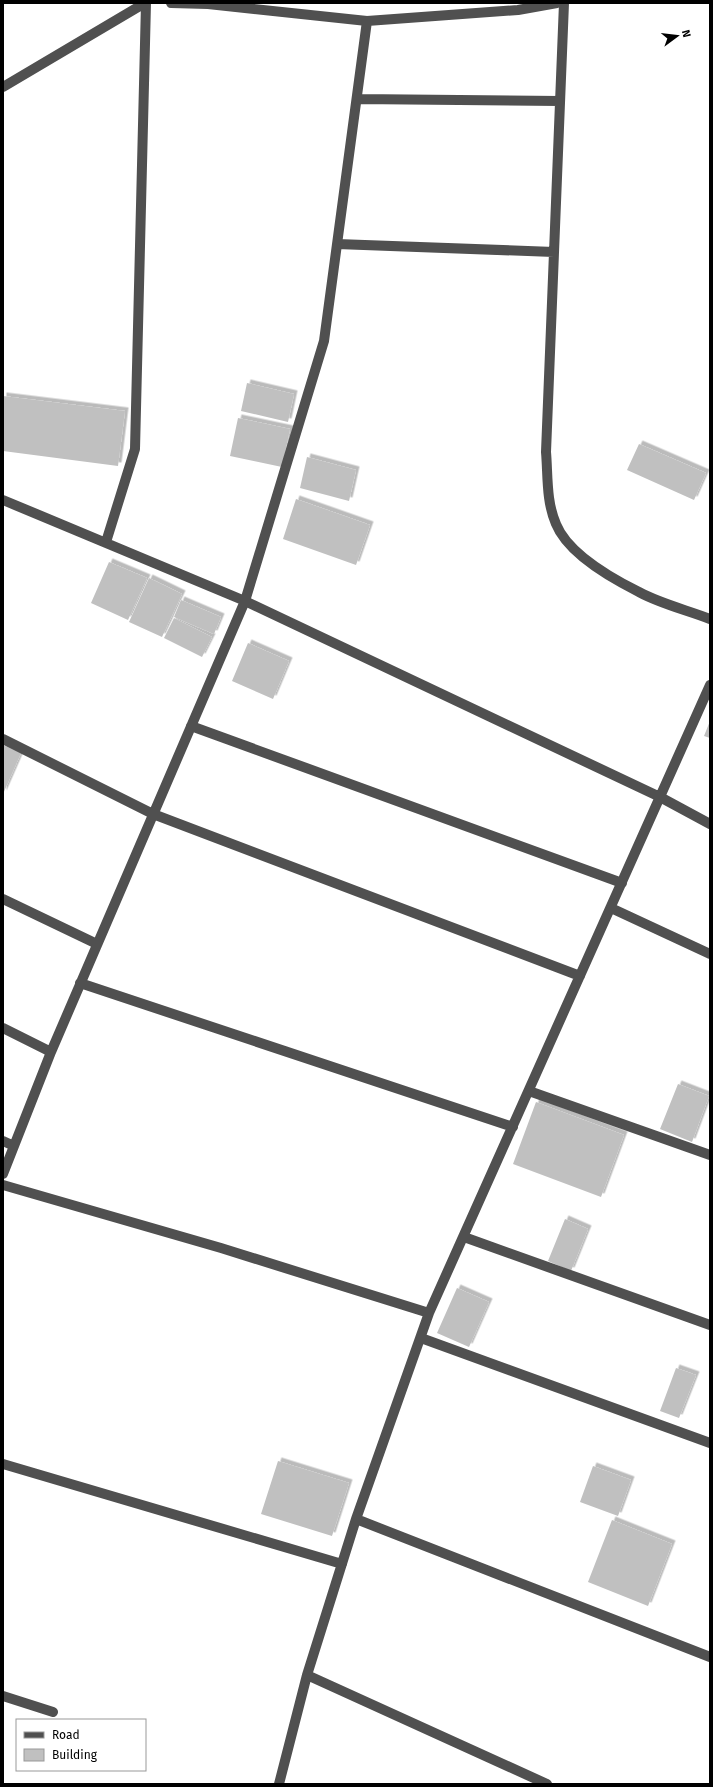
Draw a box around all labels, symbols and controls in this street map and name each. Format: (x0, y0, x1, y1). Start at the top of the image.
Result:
north arrow (657, 16, 697, 56)
text: N (679, 28, 693, 39)
legend (16, 1719, 146, 1771)
text: Road (52, 1728, 80, 1742)
text: Building (52, 1748, 98, 1762)

